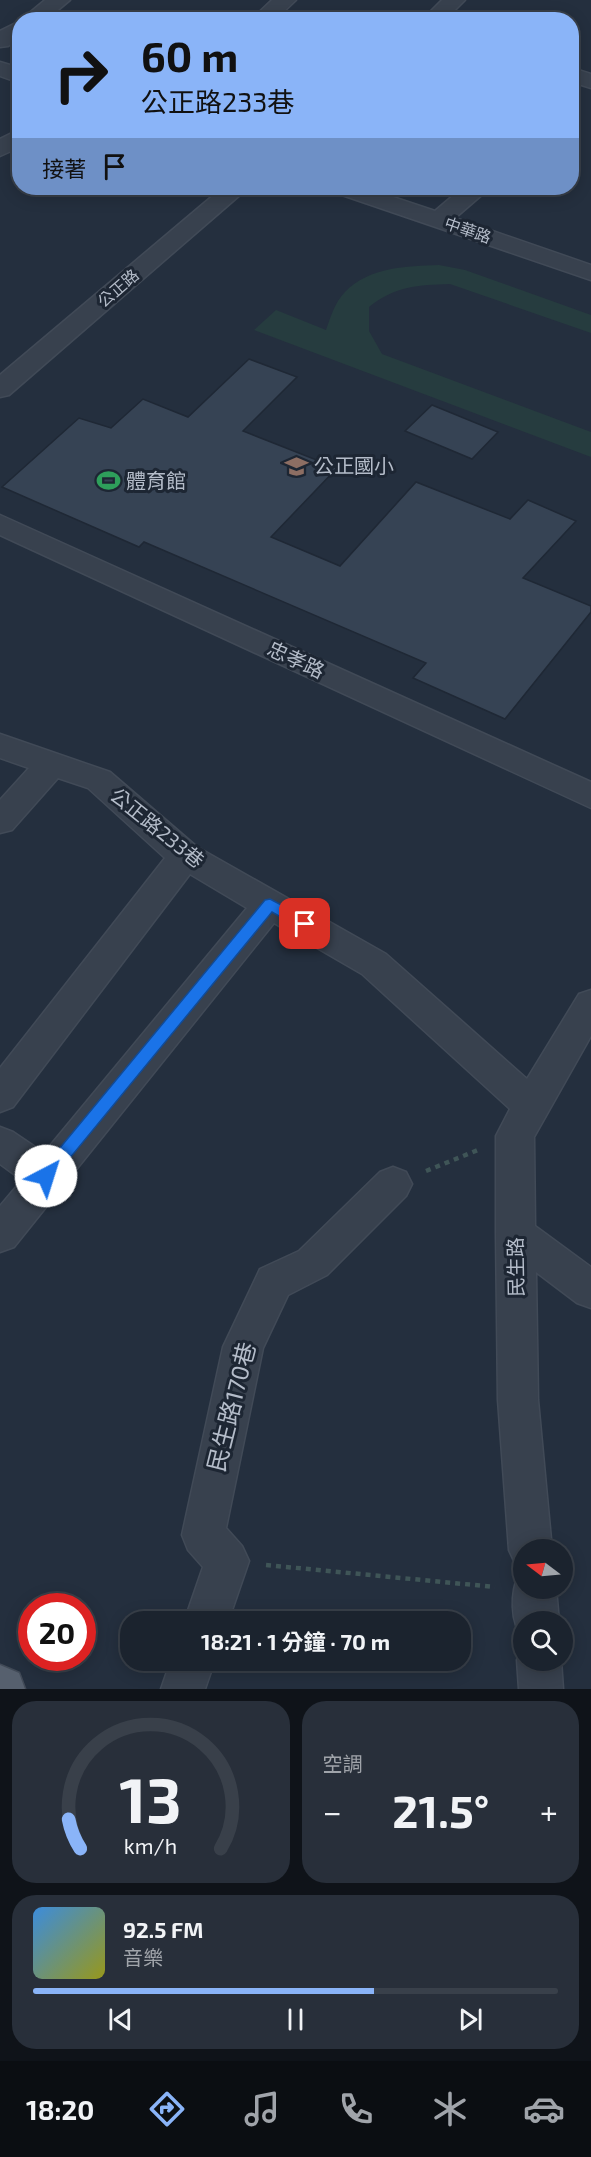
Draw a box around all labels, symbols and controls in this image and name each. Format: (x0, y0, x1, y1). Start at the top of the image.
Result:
text: 60 m (141, 30, 238, 80)
icon: right (42, 36, 120, 114)
text: 公正路233巷 (141, 85, 294, 117)
icon: arrive (98, 150, 131, 183)
text: 接著 (42, 155, 86, 181)
street label: 中華路 (442, 213, 494, 246)
street label: 公正路 (93, 265, 142, 311)
school or university icon: 公正國小 (283, 453, 309, 479)
place label: 公正國小 (314, 453, 394, 477)
sports icon: 體育館 (95, 468, 121, 494)
place label: 體育館 (126, 468, 186, 492)
street label: 忠孝路 (264, 636, 329, 683)
street label: 公正路233巷 (106, 782, 209, 872)
pin (279, 898, 330, 949)
icon: arrive (288, 907, 321, 940)
position arrow (14.0, 1144, 78.0, 1208)
street label: 民生路 (502, 1237, 528, 1297)
street label: 民生路170巷 (200, 1339, 261, 1474)
north arrow (513, 1539, 573, 1599)
map controls (513, 1539, 573, 1671)
speed limit sign: 20 (18, 1593, 96, 1671)
button: search (513, 1611, 573, 1671)
text: 18:21 · 1 分鐘 · 70 m (201, 1628, 390, 1654)
text: 空調 (323, 1751, 363, 1775)
text: 13 (120, 1761, 182, 1836)
text: 21.5° (392, 1783, 489, 1837)
text: − (323, 1791, 342, 1831)
text: + (540, 1791, 558, 1831)
text: km/h (124, 1833, 177, 1858)
text: 92.5 FM (123, 1916, 203, 1942)
text: 音樂 (123, 1945, 163, 1969)
icon: previous (104, 2003, 137, 2036)
icon: pause (279, 2003, 312, 2036)
icon: next (454, 2003, 487, 2036)
icon: directions (146, 2088, 188, 2130)
icon: music (241, 2088, 283, 2130)
icon: phone (335, 2088, 377, 2130)
icon: climate (429, 2088, 471, 2130)
icon: car (523, 2088, 565, 2130)
text: 18:20 (26, 2093, 94, 2125)

